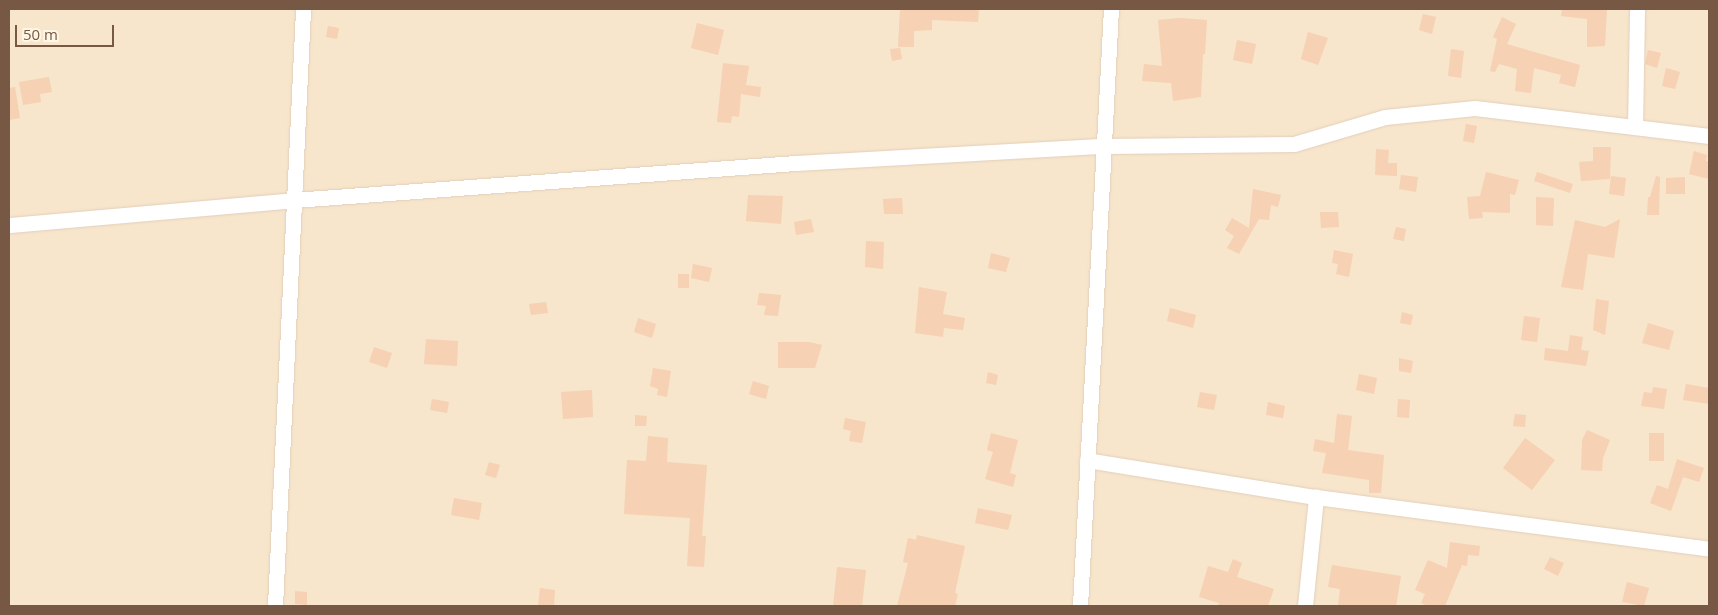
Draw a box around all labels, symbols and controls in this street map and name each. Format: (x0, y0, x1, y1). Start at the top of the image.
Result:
scale bar (18, 15, 116, 47)
text: 50 m (23, 24, 58, 44)

